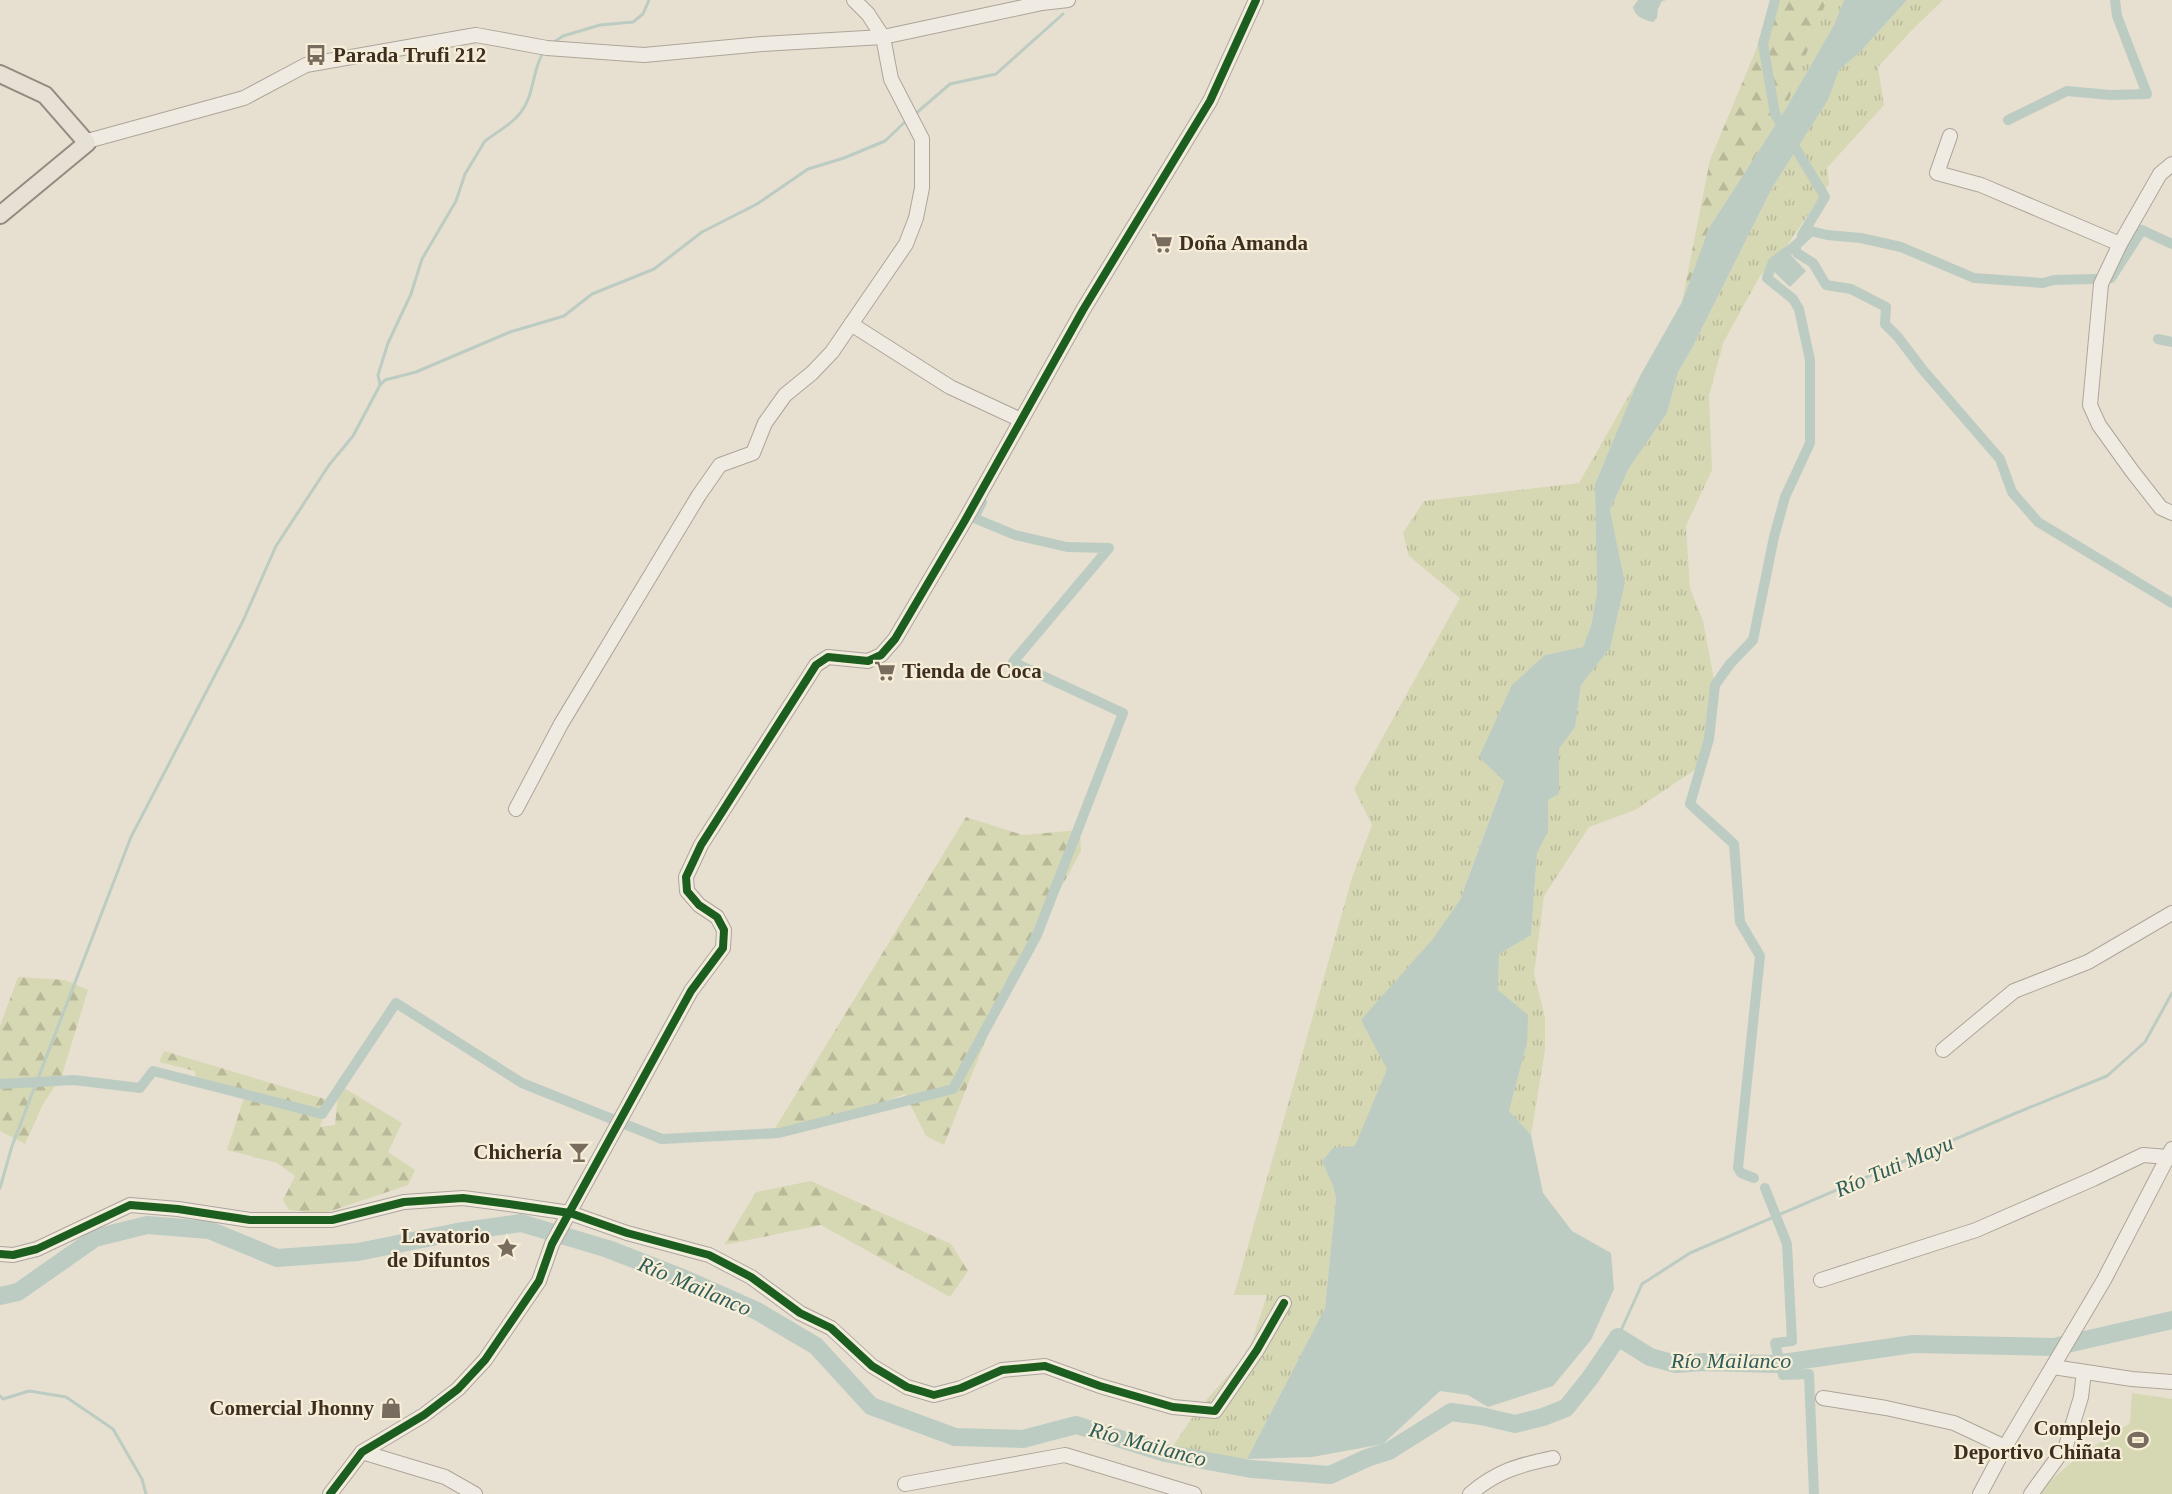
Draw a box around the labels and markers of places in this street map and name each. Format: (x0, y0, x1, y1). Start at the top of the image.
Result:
bus stop icon: Parada Trufi 212 (304, 43, 328, 67)
place label: Parada Trufi 212 (333, 43, 486, 67)
supermarket icon: Doña Amanda (1150, 231, 1174, 255)
place label: Doña Amanda (1179, 231, 1308, 255)
supermarket icon: Tienda de Coca (873, 659, 897, 683)
place label: Tienda de Coca (902, 659, 1042, 683)
place label: Chichería (473, 1140, 562, 1164)
bar icon: Chichería (567, 1140, 591, 1164)
place label: Lavatorio de Difuntos (387, 1224, 490, 1272)
place icon: Lavatorio de Difuntos (495, 1236, 519, 1260)
place label: Comercial Jhonny (209, 1396, 374, 1420)
shop icon: Comercial Jhonny (379, 1396, 403, 1420)
place label: Complejo Deportivo Chiñata (1954, 1416, 2121, 1464)
sports icon: Complejo Deportivo Chiñata (2126, 1428, 2150, 1452)

